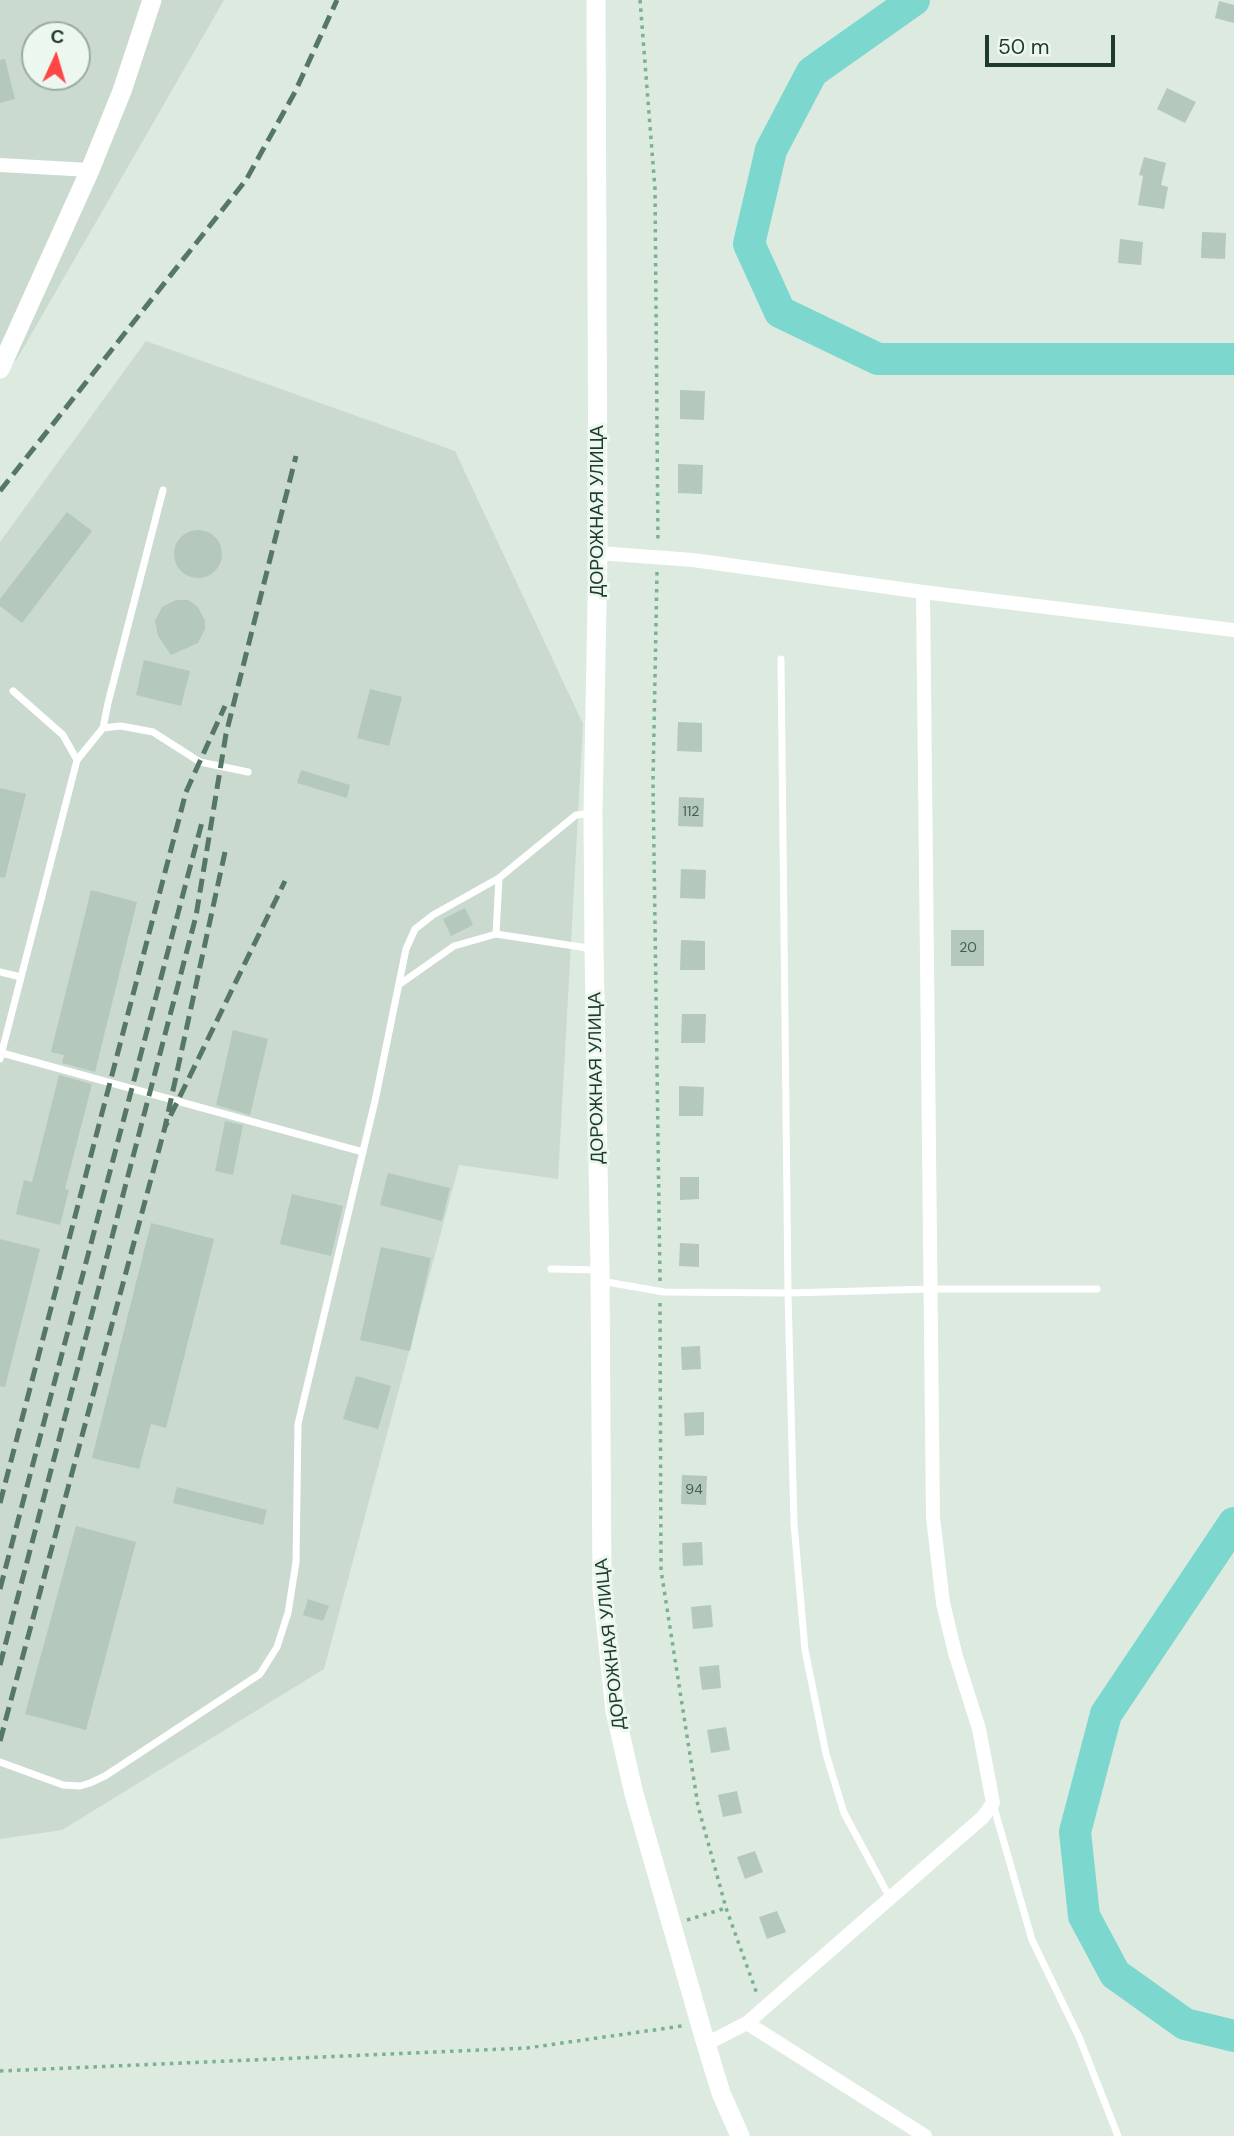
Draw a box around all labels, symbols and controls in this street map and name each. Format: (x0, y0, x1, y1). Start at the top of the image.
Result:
north arrow (21, 21, 91, 91)
scale bar (989, 21, 1118, 65)
text: С (50, 24, 65, 49)
text: 50 m (998, 33, 1049, 61)
street label: ДОРОЖНАЯ УЛИЦА (587, 425, 609, 597)
house number: 112 (683, 804, 699, 820)
house number: 20 (959, 940, 977, 956)
street label: ДОРОЖНАЯ УЛИЦА (585, 992, 609, 1164)
house number: 94 (685, 1482, 703, 1498)
street label: ДОРОЖНАЯ УЛИЦА (591, 1557, 631, 1731)

